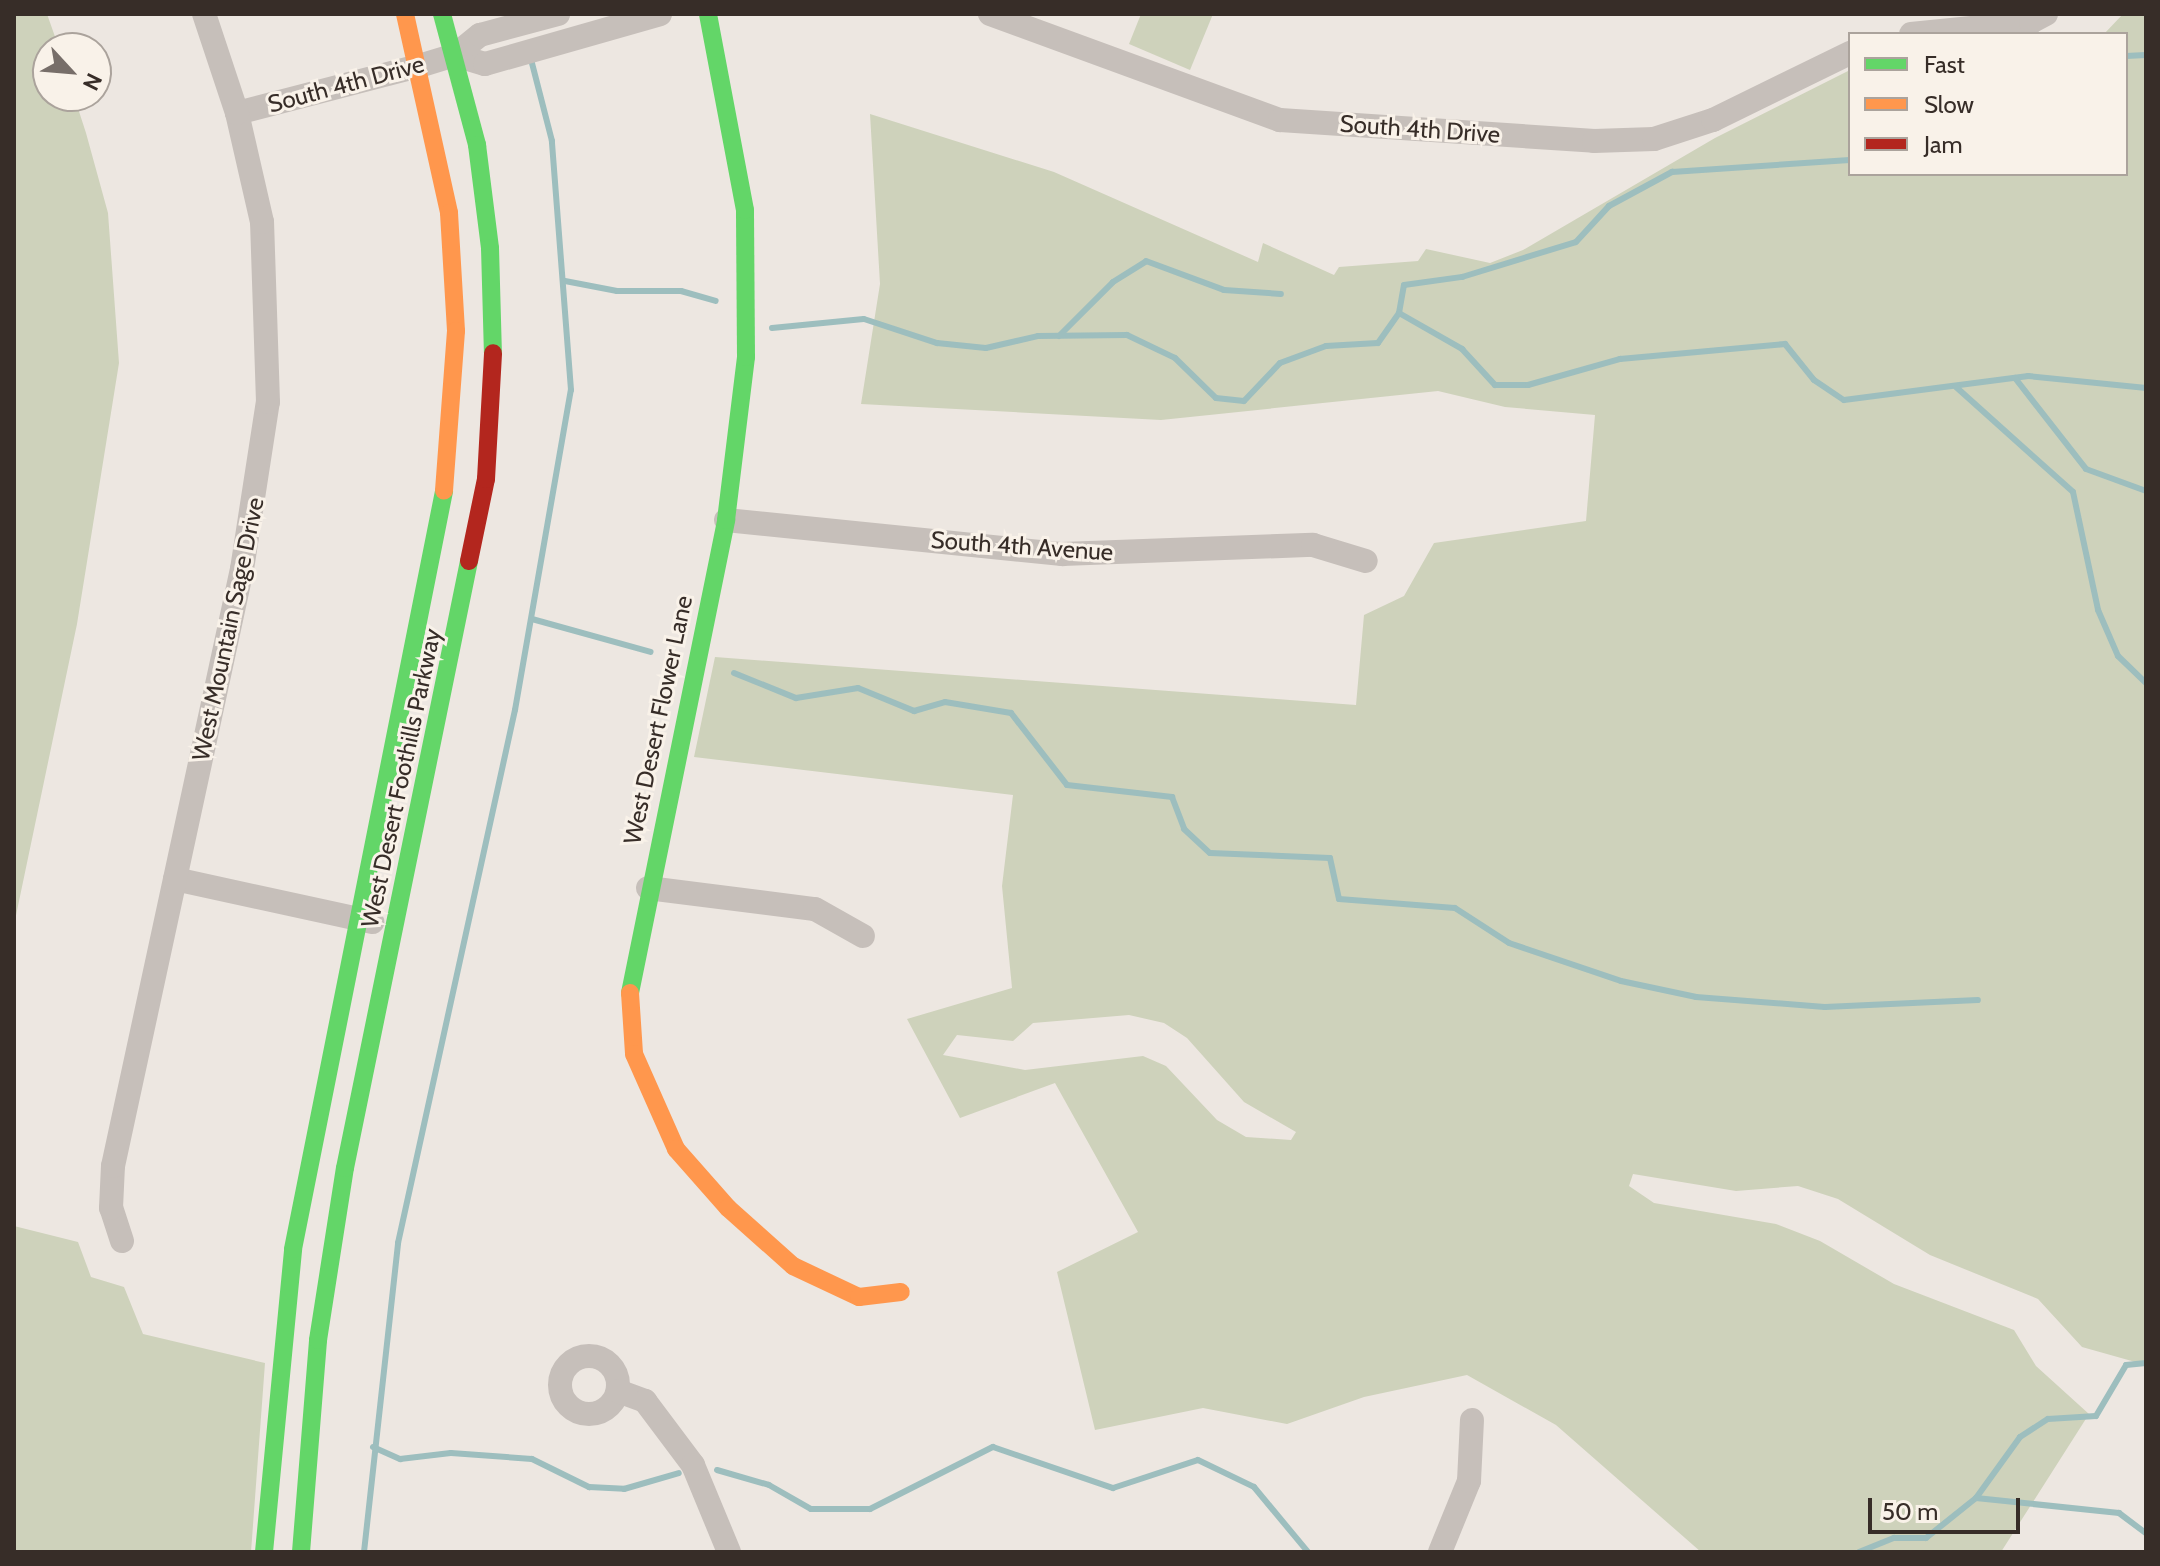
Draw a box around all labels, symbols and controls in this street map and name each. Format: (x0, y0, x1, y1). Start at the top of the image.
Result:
north arrow (32, 32, 112, 112)
legend (1848, 32, 2128, 176)
street label: South 4th Drive (265, 49, 427, 119)
text: Fast (1924, 50, 1965, 79)
text: N (77, 69, 108, 95)
text: Slow (1924, 90, 1974, 119)
street label: South 4th Drive (1339, 109, 1501, 149)
text: Jam (1924, 130, 1962, 159)
street label: West Mountain Sage Drive (186, 495, 270, 763)
street label: South 4th Avenue (930, 525, 1114, 567)
street label: West Desert Flower Lane (618, 593, 698, 847)
street label: West Desert Foothills Parkway (355, 626, 447, 930)
scale bar (1872, 1482, 2024, 1532)
text: 50 m (1882, 1497, 1938, 1526)

